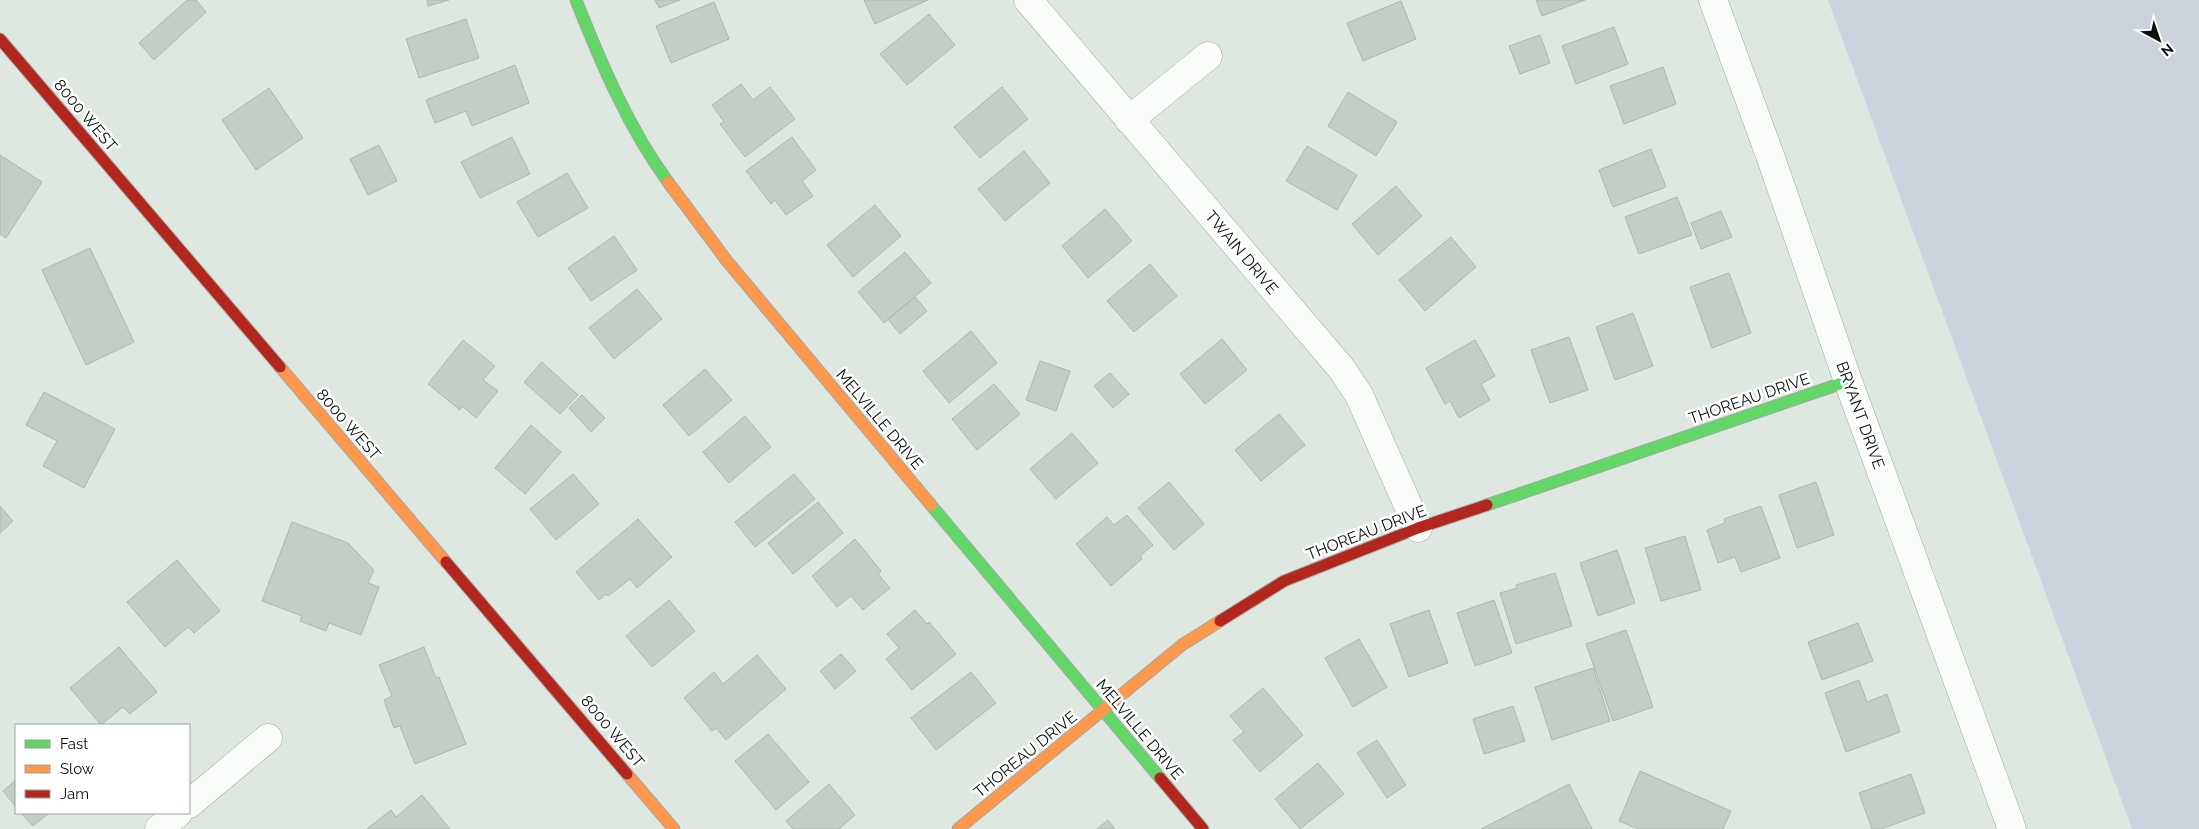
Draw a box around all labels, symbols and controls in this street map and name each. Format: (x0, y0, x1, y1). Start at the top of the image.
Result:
north arrow (2134, 15, 2184, 65)
text: N (2158, 40, 2177, 60)
street label: 8000 WEST (50, 75, 121, 155)
street label: TWAIN DRIVE (1201, 207, 1282, 298)
street label: BRYANT DRIVE (1832, 359, 1889, 472)
street label: MELVILLE DRIVE (832, 365, 927, 474)
street label: THOREAU DRIVE (1686, 369, 1812, 428)
street label: 8000 WEST (313, 385, 385, 464)
street label: THOREAU DRIVE (1304, 501, 1429, 564)
street label: MELVILLE DRIVE (1092, 675, 1187, 784)
street label: 8000 WEST (577, 691, 648, 771)
street label: THOREAU DRIVE (970, 707, 1081, 802)
legend (15, 724, 190, 814)
text: Fast (60, 735, 88, 753)
text: Slow (60, 760, 94, 778)
text: Jam (60, 785, 89, 803)

